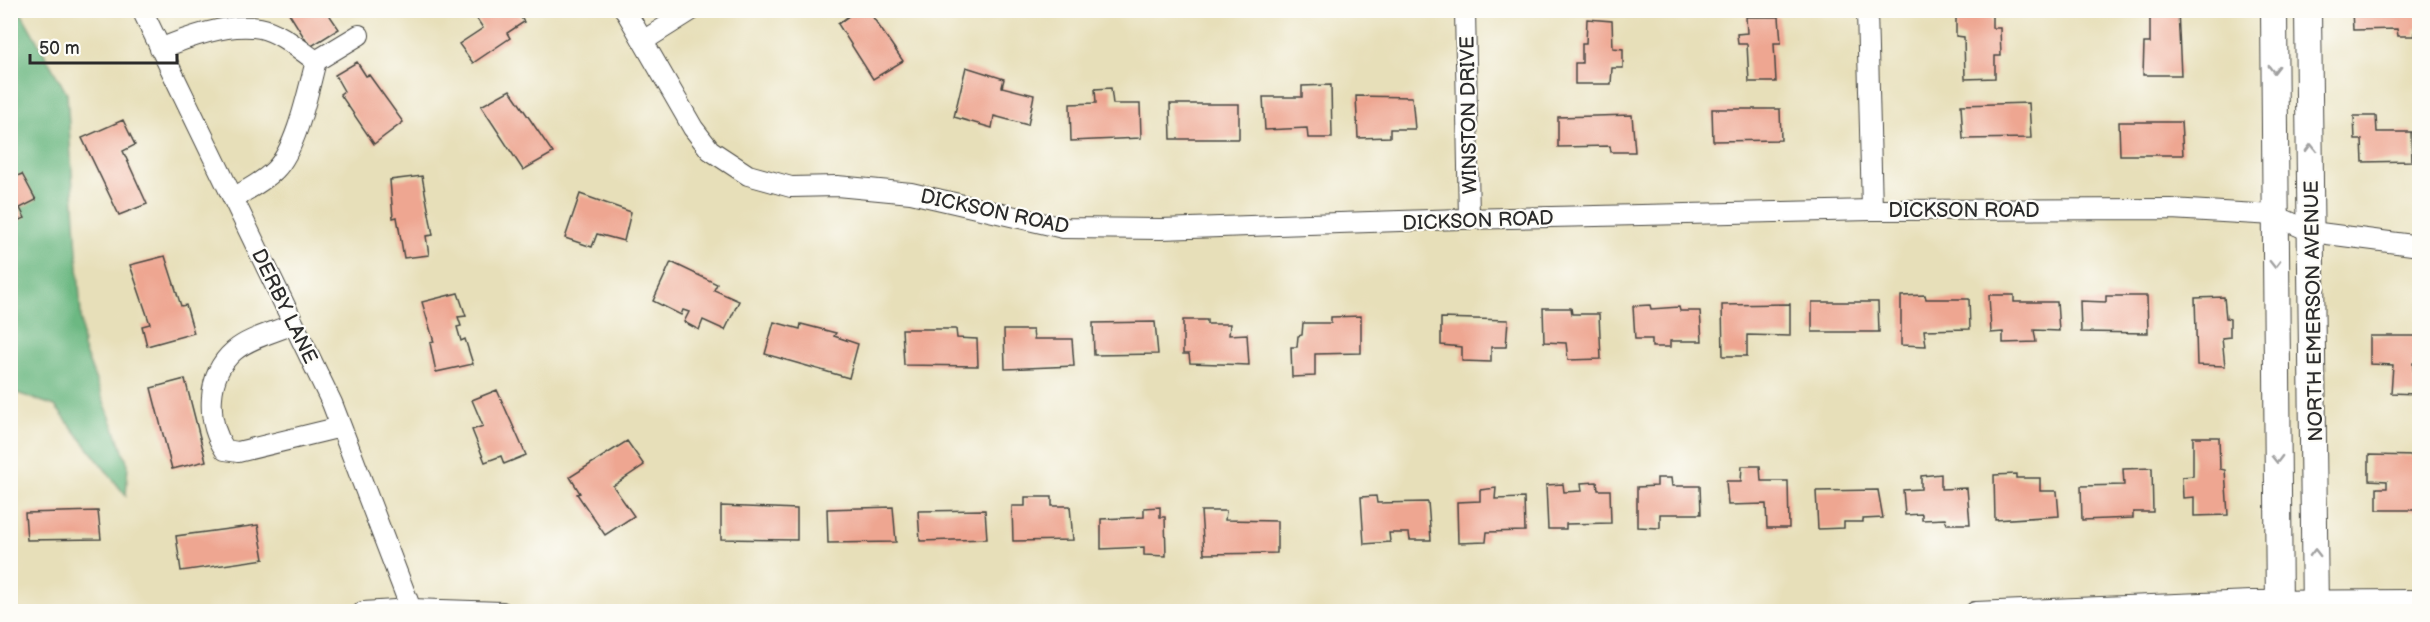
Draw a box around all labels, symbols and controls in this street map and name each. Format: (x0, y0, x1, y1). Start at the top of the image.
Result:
scale bar (30, 27, 177, 65)
street label: WINSTON DRIVE (1456, 36, 1482, 194)
text: 50 m (39, 38, 80, 59)
one-way arrow (2268, 64, 2280, 73)
one-way arrow (2305, 144, 2317, 153)
street label: NORTH EMERSON AVENUE (2300, 180, 2328, 442)
street label: DICKSON ROAD (918, 185, 1071, 239)
street label: DICKSON ROAD (1888, 199, 2040, 223)
street label: DICKSON ROAD (1402, 206, 1554, 236)
street label: DERBY LANE (246, 245, 322, 368)
one-way arrow (2269, 259, 2281, 268)
one-way arrow (2271, 454, 2284, 463)
one-way arrow (2309, 549, 2321, 558)

